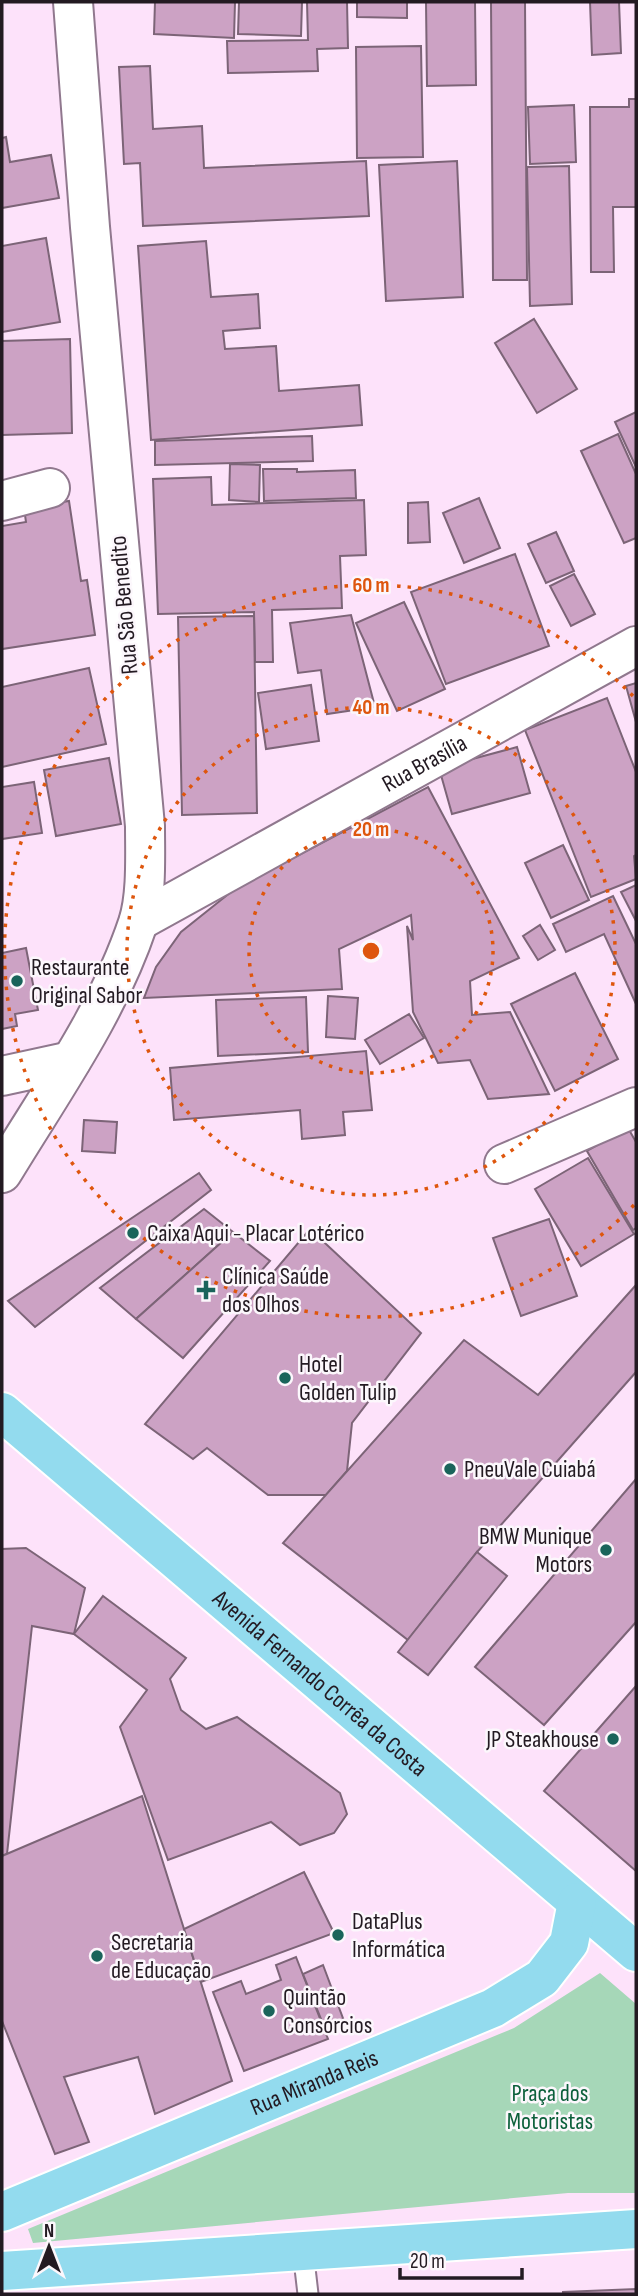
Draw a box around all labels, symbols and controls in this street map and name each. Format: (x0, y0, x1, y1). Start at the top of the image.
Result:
street label: Rua São Benedito (103, 534, 145, 676)
text: 60 m (352, 573, 390, 598)
text: 40 m (353, 695, 389, 720)
street label: Rua Brasília (377, 728, 472, 798)
text: 20 m (353, 817, 389, 842)
centre of rings (359, 939, 383, 963)
place label: Restaurante Original Sabor (31, 953, 142, 1010)
marker: Restaurante Original Sabor (9, 973, 25, 989)
place label: Caixa Aqui - Placar Lotérico (147, 1219, 365, 1248)
marker: Caixa Aqui - Placar Lotérico (125, 1225, 141, 1241)
place label: Clínica Saúde dos Olhos (222, 1262, 329, 1319)
marker: Clínica Saúde dos Olhos (196, 1280, 216, 1300)
place label: Hotel Golden Tulip (299, 1350, 397, 1407)
marker: Hotel Golden Tulip (277, 1370, 293, 1386)
place label: PneuVale Cuiabá (464, 1455, 596, 1484)
marker: PneuVale Cuiabá (442, 1461, 458, 1477)
place label: BMW Munique Motors (479, 1522, 592, 1579)
marker: BMW Munique Motors (598, 1542, 614, 1558)
street label: Avenida Fernando Corrêa da Costa (206, 1583, 433, 1782)
place label: JP Steakhouse (485, 1725, 599, 1754)
marker: JP Steakhouse (605, 1731, 621, 1747)
place label: DataPlus Informática (352, 1907, 445, 1964)
marker: DataPlus Informática (330, 1927, 346, 1943)
place label: Secretaria de Educação (111, 1928, 211, 1985)
marker: Secretaria de Educação (89, 1948, 105, 1964)
place label: Quintão Consórcios (283, 1983, 372, 2040)
marker: Quintão Consórcios (261, 2003, 277, 2019)
street label: Rua Miranda Reis (246, 2043, 382, 2122)
park label: Praça dos Motoristas (507, 2079, 593, 2136)
north arrow (14, 2212, 84, 2282)
text: N (44, 2220, 54, 2243)
scale bar (400, 2236, 522, 2280)
text: 20 m (410, 2249, 445, 2274)

